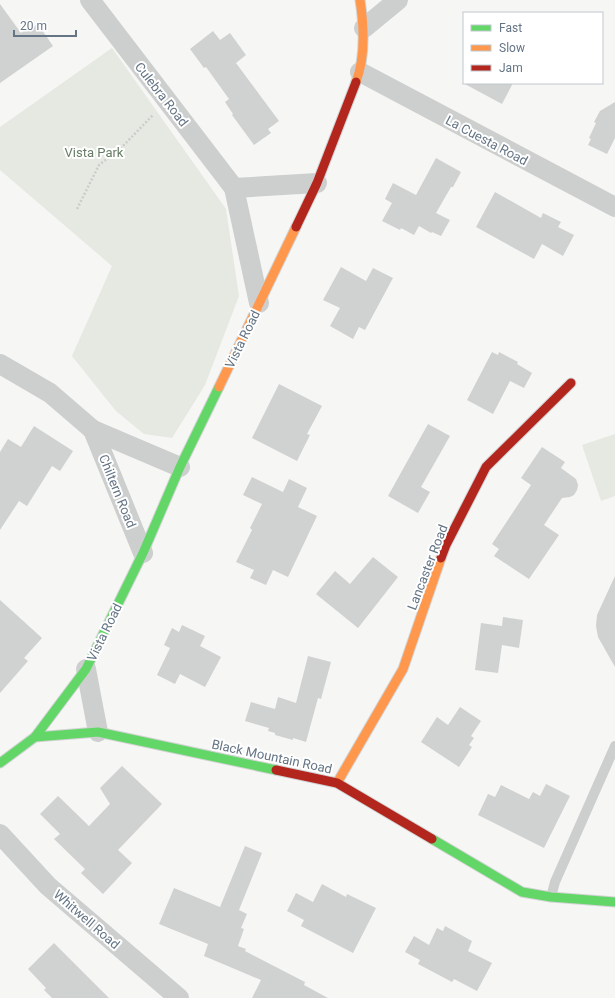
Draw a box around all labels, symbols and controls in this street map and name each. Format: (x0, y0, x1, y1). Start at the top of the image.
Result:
scale bar (14, 12, 76, 38)
legend (463, 12, 603, 84)
text: 20 m (20, 19, 47, 33)
text: Fast (499, 21, 522, 35)
text: Slow (499, 41, 525, 55)
street label: Culebra Road (132, 59, 191, 129)
text: Jam (499, 61, 523, 75)
street label: La Cuesta Road (443, 112, 530, 168)
park label: Vista Park (65, 145, 124, 160)
street label: Vista Road (222, 308, 263, 371)
street label: Chiltern Road (96, 452, 139, 530)
street label: Lancaster Road (404, 522, 451, 612)
street label: Vista Road (84, 601, 125, 664)
street label: Black Mountain Road (210, 736, 334, 777)
street label: Whitwell Road (51, 887, 123, 952)

